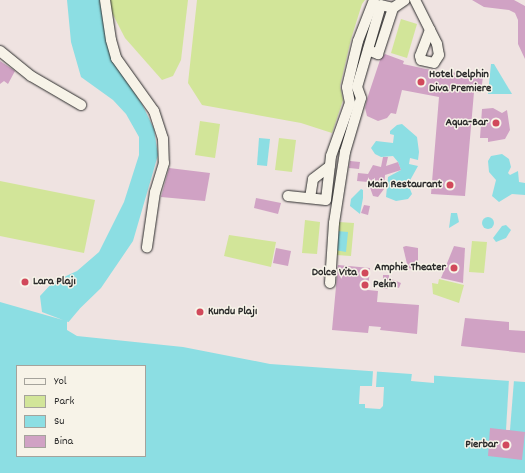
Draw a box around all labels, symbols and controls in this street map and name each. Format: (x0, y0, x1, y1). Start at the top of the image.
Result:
place label: Hotel Delphin Diva Premiere (429, 68, 491, 96)
marker: Hotel Delphin Diva Premiere (416, 77, 426, 87)
place label: Aqua-Bar (445, 116, 488, 130)
marker: Aqua-Bar (491, 118, 501, 128)
place label: Main Restaurant (367, 178, 442, 192)
marker: Main Restaurant (445, 180, 455, 190)
place label: Amphie Theater (375, 261, 446, 275)
marker: Amphie Theater (449, 263, 459, 273)
place label: Dolce Vita (312, 266, 357, 280)
marker: Dolce Vita (360, 268, 370, 278)
place label: Lara Plajı (33, 275, 76, 289)
marker: Lara Plajı (20, 277, 30, 287)
place label: Pekin (373, 278, 396, 292)
marker: Pekin (360, 280, 370, 290)
place label: Kundu Plajı (208, 305, 257, 319)
marker: Kundu Plajı (195, 307, 205, 317)
legend (16, 365, 146, 457)
text: Yol (54, 373, 67, 390)
text: Park (54, 393, 74, 410)
text: Su (54, 413, 64, 430)
text: Bina (54, 433, 73, 450)
place label: Pierbar (465, 438, 498, 452)
marker: Pierbar (501, 440, 511, 450)

